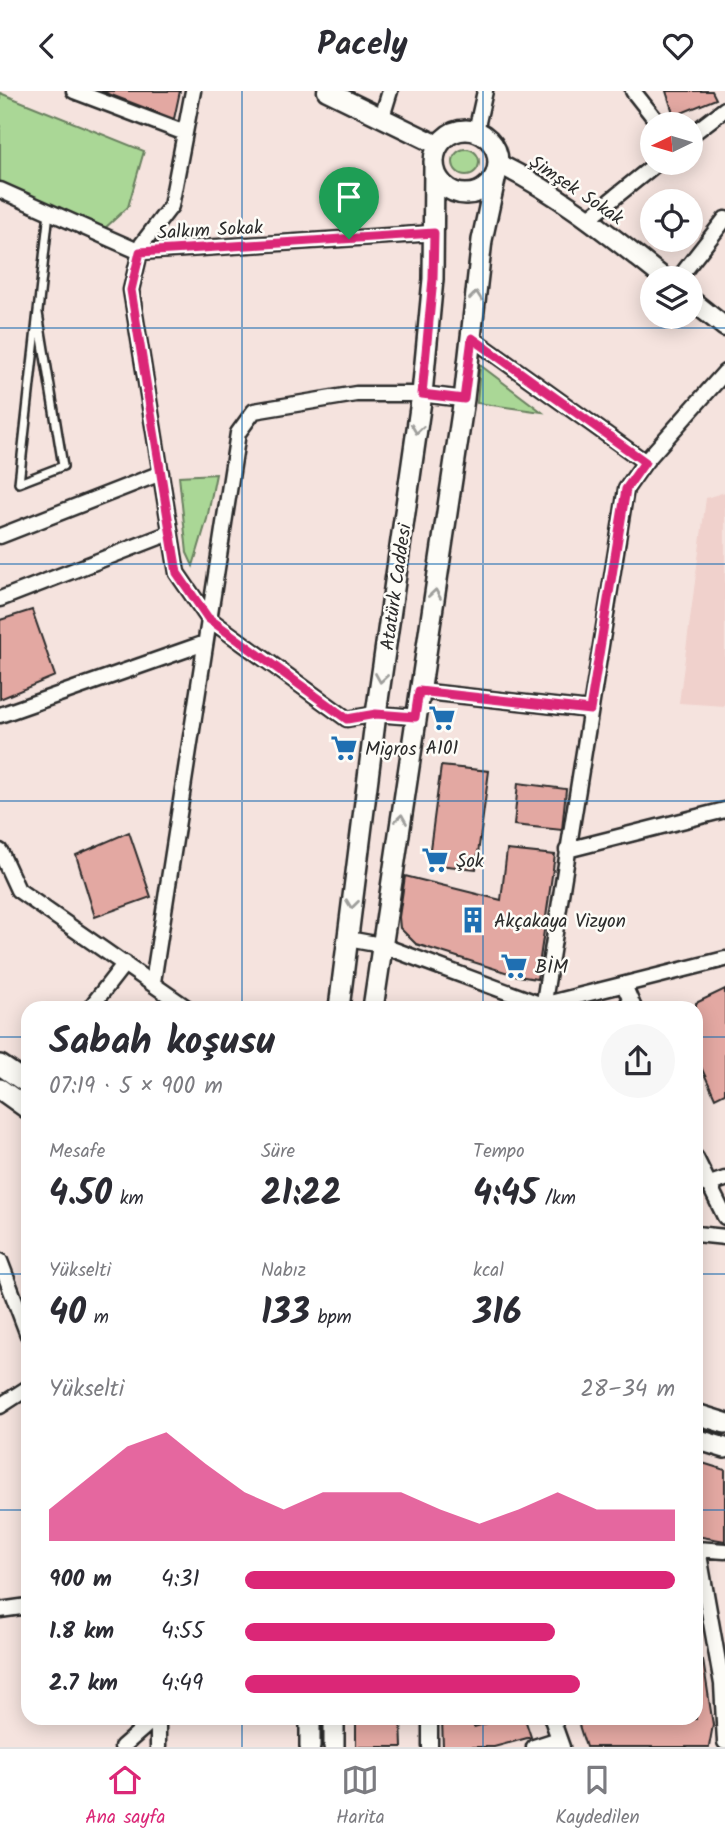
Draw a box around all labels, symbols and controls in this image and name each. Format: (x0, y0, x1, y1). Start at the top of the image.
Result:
text: Pacely (317, 20, 408, 71)
icon: back (28, 27, 66, 65)
icon: heart (659, 27, 697, 65)
north arrow (640, 112, 704, 175)
map controls (640, 112, 703, 329)
street label: Şimşek Sokak (523, 148, 629, 233)
pin (319, 167, 379, 239)
icon: arrive (330, 178, 368, 216)
button: locate (640, 189, 703, 252)
street label: Salkım Sokak (157, 213, 264, 249)
button: layers (640, 266, 703, 329)
one-way arrow (468, 290, 483, 301)
one-way arrow (410, 423, 425, 435)
street label: Atatürk Caddesi (373, 521, 421, 653)
one-way arrow (427, 588, 442, 600)
one-way arrow (374, 672, 389, 684)
supermarket icon: A101 (427, 703, 457, 733)
supermarket icon: Migros (329, 733, 359, 763)
place label: A101 (426, 734, 459, 764)
place label: Migros (365, 735, 417, 765)
one-way arrow (393, 813, 408, 825)
supermarket icon: Şok (420, 845, 450, 875)
place label: Şok (456, 847, 484, 877)
one-way arrow (345, 898, 360, 910)
building icon: Akçakaya Vizyon (458, 905, 488, 935)
place label: Akçakaya Vizyon (494, 907, 626, 937)
supermarket icon: BİM (499, 951, 529, 981)
place label: BİM (535, 953, 568, 983)
text: Sabah koşusu (49, 1013, 275, 1073)
button: share (601, 1024, 675, 1098)
text: 07:19 · 5 × 900 m (49, 1069, 223, 1105)
text: Mesafe (49, 1137, 105, 1167)
text: Süre (261, 1137, 295, 1167)
text: Tempo (473, 1137, 525, 1167)
text: 4.50 (49, 1167, 112, 1223)
text: 21:22 (261, 1167, 341, 1223)
text: 4:45 (473, 1167, 537, 1223)
text: km (112, 1184, 144, 1214)
text: /km (537, 1184, 576, 1214)
text: Yükselti (49, 1256, 111, 1286)
text: Nabız (261, 1256, 306, 1286)
text: kcal (473, 1256, 504, 1286)
text: 40 (49, 1286, 86, 1342)
text: 133 (261, 1286, 310, 1342)
text: 316 (473, 1286, 522, 1342)
text: m (86, 1303, 109, 1333)
text: bpm (310, 1303, 352, 1333)
text: Yükselti (49, 1372, 124, 1408)
text: 28–34 m (580, 1372, 675, 1408)
text: 900 m (49, 1562, 112, 1598)
text: 4:31 (161, 1562, 200, 1598)
text: 1.8 km (49, 1614, 114, 1650)
text: 4:55 (161, 1614, 204, 1650)
text: 2.7 km (49, 1666, 118, 1702)
text: 4:49 (161, 1666, 203, 1702)
tab: Ana sayfa (85, 1761, 165, 1833)
tab: Harita (336, 1761, 385, 1833)
tab: Kaydedilen (555, 1761, 640, 1833)

